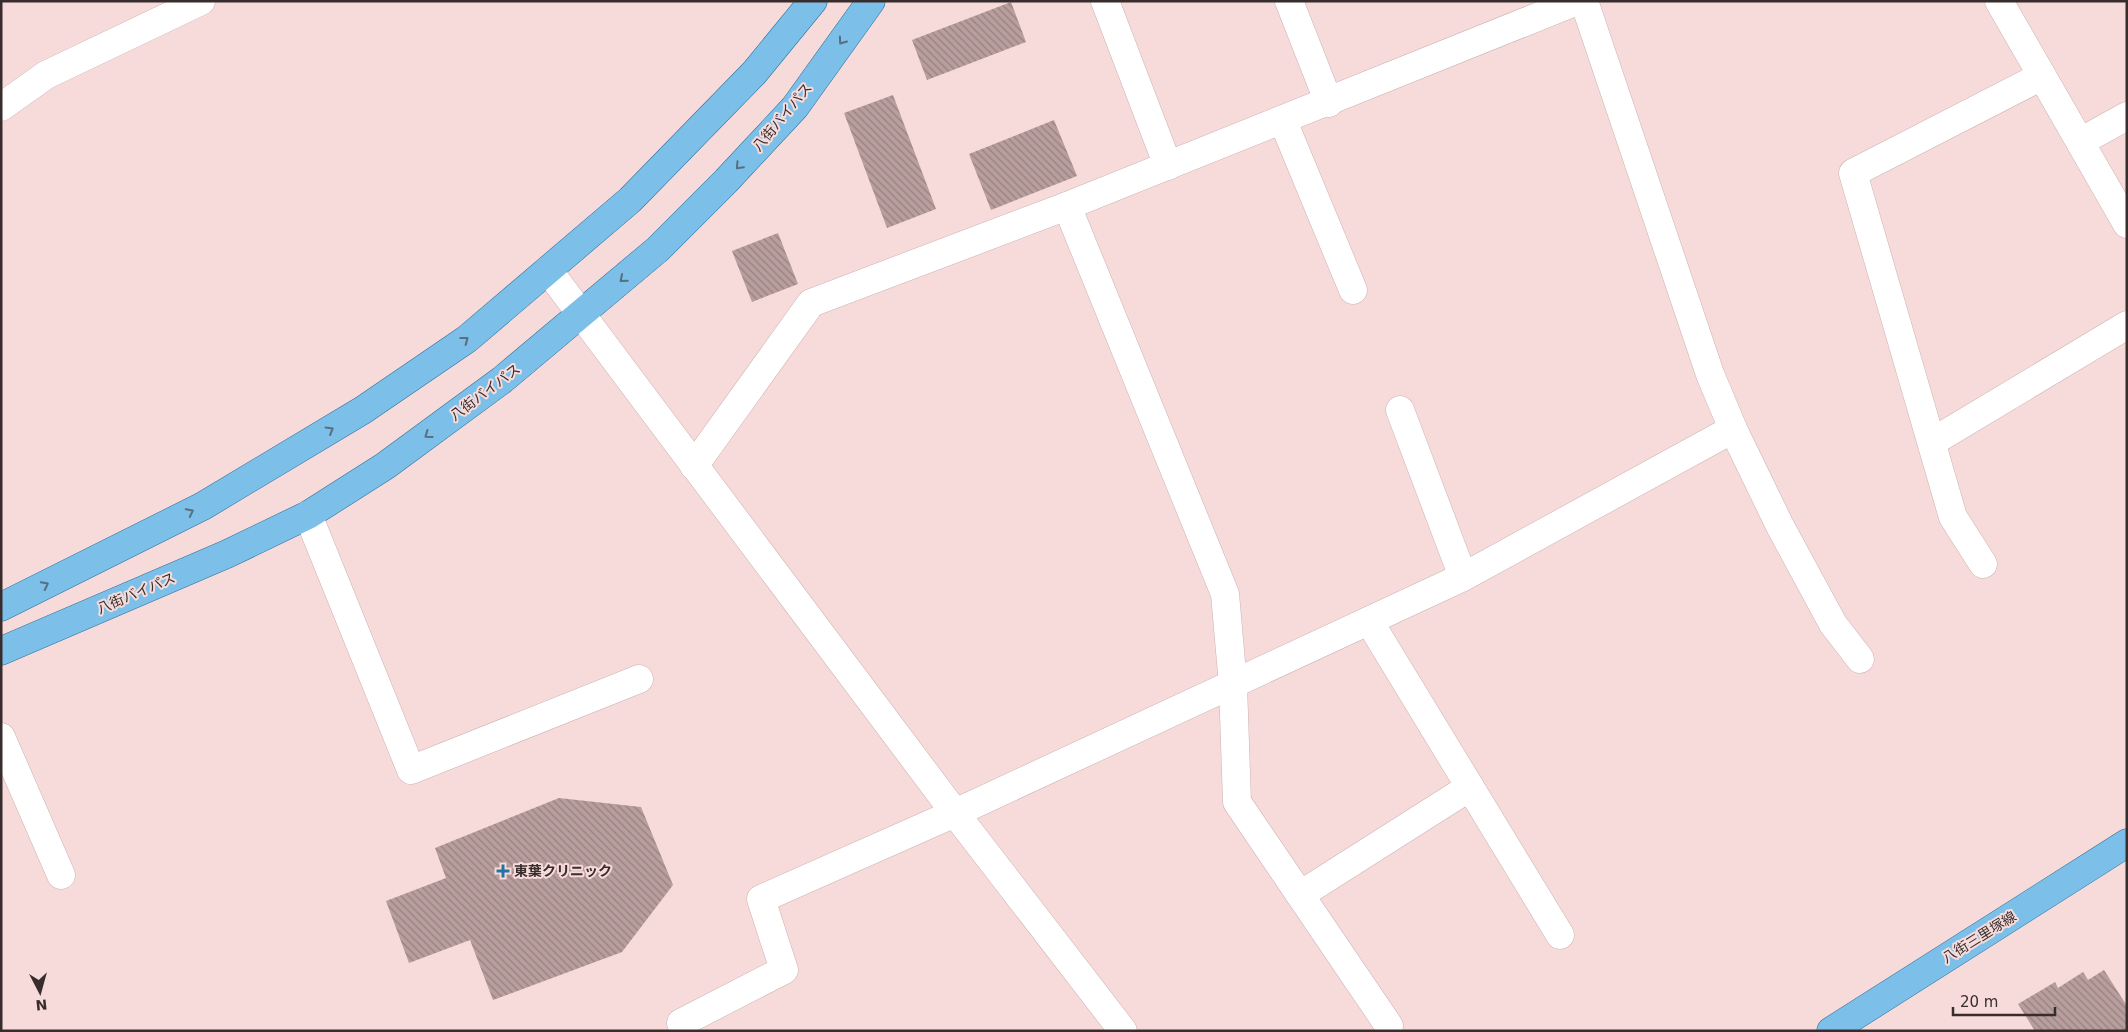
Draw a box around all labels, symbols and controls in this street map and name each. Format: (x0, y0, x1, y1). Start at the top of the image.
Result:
one-way arrow (839, 35, 848, 45)
street label: 八街バイパス (749, 80, 815, 154)
one-way arrow (736, 161, 745, 170)
one-way arrow (620, 274, 629, 282)
one-way arrow (459, 337, 468, 345)
street label: 八街バイパス (447, 360, 523, 424)
one-way arrow (325, 426, 334, 436)
one-way arrow (424, 429, 434, 438)
one-way arrow (185, 508, 194, 518)
street label: 八街バイパス (94, 569, 178, 617)
one-way arrow (40, 581, 49, 591)
place label: 東葉クリニック (514, 863, 612, 879)
marker: 東葉クリニック (496, 864, 510, 878)
street label: 八街三里塚線 (1939, 908, 2019, 966)
north arrow (15, 967, 65, 1017)
scale bar (1953, 984, 2056, 1016)
text: 20 m (1960, 993, 1998, 1011)
text: N (35, 996, 48, 1013)

